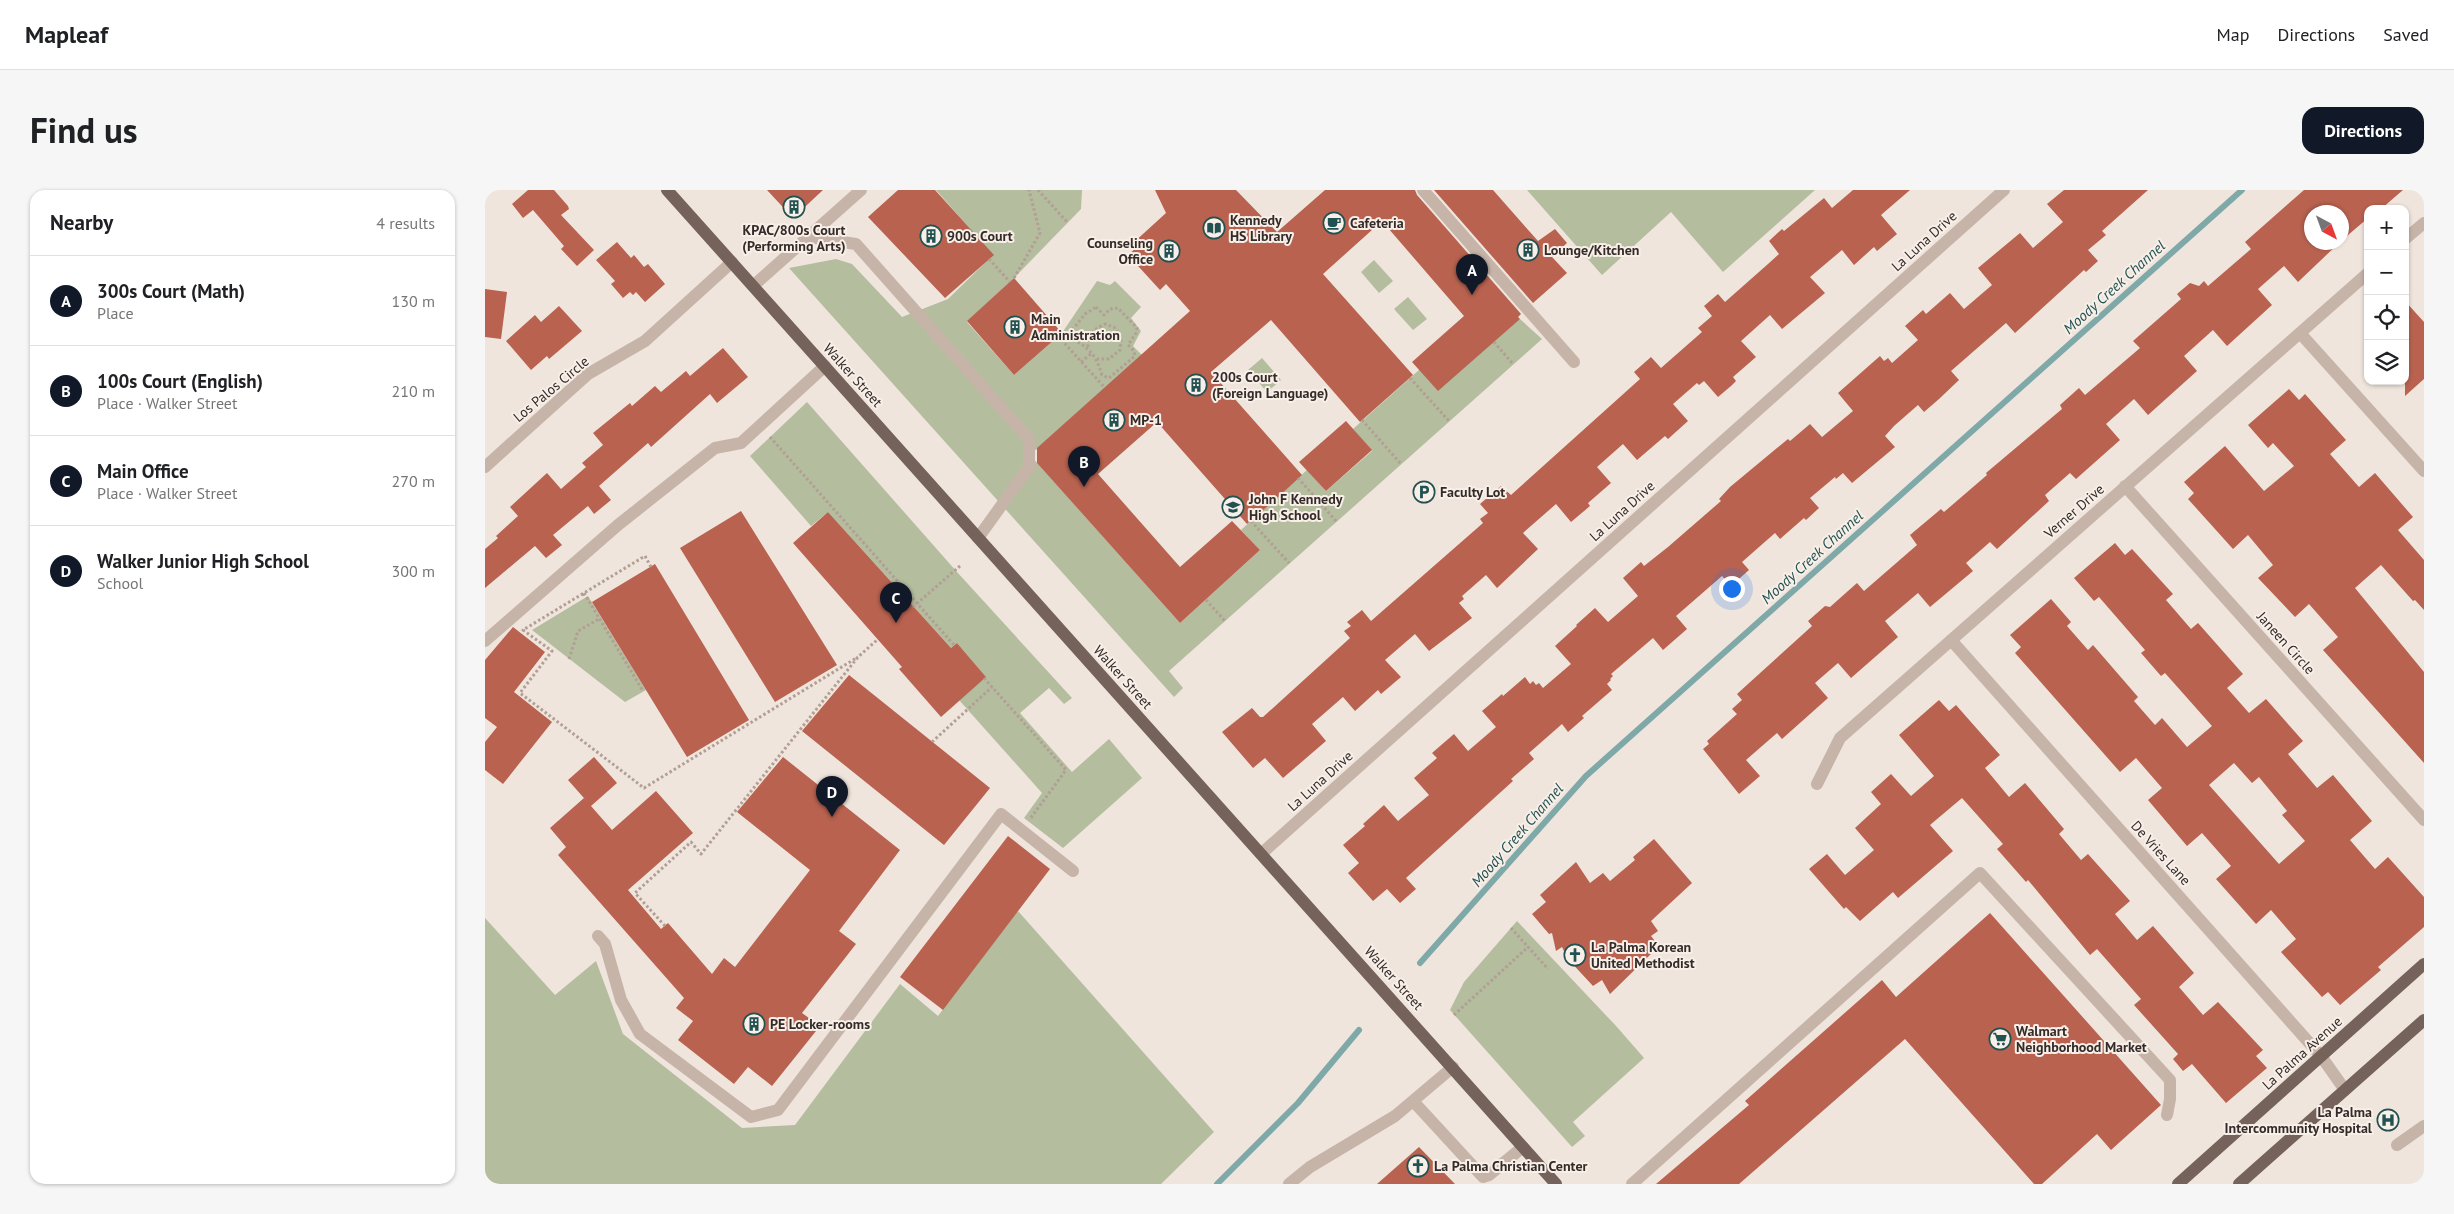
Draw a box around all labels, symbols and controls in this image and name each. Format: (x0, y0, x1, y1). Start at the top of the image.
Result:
text: Mapleaf (25, 19, 108, 50)
text: Map (2217, 23, 2249, 46)
text: Directions (2277, 23, 2355, 46)
text: Saved (2383, 23, 2429, 46)
text: Find us (30, 107, 138, 153)
button: Directions (2302, 107, 2424, 154)
building icon: KPAC/800s Court (Performing Arts) (782, 195, 806, 219)
north arrow (2304, 205, 2349, 250)
map controls (2364, 205, 2409, 385)
button: + (2364, 205, 2409, 250)
street label: La Luna Drive (1888, 207, 1960, 275)
text: Nearby (50, 209, 113, 236)
place label: Kennedy HS Library (1230, 211, 1292, 245)
cafe icon: Cafeteria (1322, 211, 1346, 235)
text: 4 results (376, 213, 435, 233)
place label: Cafeteria (1350, 214, 1404, 232)
library icon: Kennedy HS Library (1202, 216, 1226, 240)
place label: KPAC/800s Court (Performing Arts) (742, 221, 846, 255)
building icon: 900s Court (919, 224, 943, 248)
place label: 900s Court (947, 227, 1013, 245)
place label: Counseling Office (1087, 234, 1153, 268)
water label: Moody Creek Channel (2059, 236, 2169, 338)
building icon: Lounge/Kitchen (1516, 238, 1540, 262)
building icon: Counseling Office (1157, 239, 1181, 263)
place label: Lounge/Kitchen (1544, 241, 1639, 259)
button: − (2364, 250, 2409, 295)
pin: A (1456, 254, 1488, 295)
text: 300s Court (Math) (97, 279, 245, 303)
text: A (61, 291, 71, 311)
text: 130 m (392, 291, 435, 311)
button: locate (2364, 295, 2409, 340)
text: Place (97, 303, 134, 323)
place label: Main Administration (1031, 310, 1120, 344)
building icon: Main Administration (1003, 315, 1027, 339)
street label: Walker Street (820, 339, 887, 411)
button: layers (2364, 340, 2409, 385)
street label: Los Palos Circle (510, 352, 592, 426)
place label: 200s Court (Foreign Language) (1212, 368, 1328, 402)
text: 100s Court (English) (97, 369, 263, 393)
building icon: 200s Court (Foreign Language) (1184, 373, 1208, 397)
text: B (61, 381, 71, 401)
text: 210 m (392, 381, 435, 401)
text: Place · Walker Street (97, 393, 237, 413)
building icon: MP-1 (1102, 408, 1126, 432)
place label: MP-1 (1130, 411, 1162, 429)
pin: B (1068, 446, 1100, 487)
text: Main Office (97, 459, 189, 483)
text: C (62, 471, 70, 491)
text: 270 m (392, 471, 435, 491)
street label: La Luna Drive (1586, 477, 1658, 545)
parking icon: Faculty Lot (1412, 480, 1436, 504)
street label: Verner Drive (2040, 480, 2108, 543)
text: Place · Walker Street (97, 483, 237, 503)
place label: Faculty Lot (1440, 483, 1505, 501)
place label: John F Kennedy High School (1248, 490, 1343, 524)
school or university icon: John F Kennedy High School (1221, 495, 1245, 519)
water label: Moody Creek Channel (1757, 506, 1867, 608)
text: Walker Junior High School (97, 549, 309, 573)
text: D (61, 561, 71, 581)
text: 300 m (392, 561, 435, 581)
text: School (97, 573, 143, 593)
your location (1719, 576, 1745, 602)
pin: C (880, 582, 912, 623)
street label: Janeen Circle (2252, 607, 2319, 678)
street label: Walker Street (1090, 641, 1157, 713)
street label: La Luna Drive (1284, 747, 1356, 815)
pin: D (816, 776, 848, 817)
water label: Moody Creek Channel (1467, 779, 1567, 891)
street label: De Vries Lane (2127, 817, 2195, 889)
place label: La Palma Korean United Methodist (1591, 938, 1695, 972)
street label: Walker Street (1361, 942, 1428, 1014)
church icon: La Palma Korean United Methodist (1563, 943, 1587, 967)
building icon: PE Locker-rooms (742, 1012, 766, 1036)
street label: La Palma Avenue (2258, 1012, 2346, 1094)
place label: PE Locker-rooms (770, 1015, 870, 1033)
place label: Walmart Neighborhood Market (2016, 1022, 2147, 1056)
supermarket icon: Walmart Neighborhood Market (1988, 1027, 2012, 1051)
place label: La Palma Intercommunity Hospital (2225, 1103, 2373, 1137)
hospital icon: La Palma Intercommunity Hospital (2376, 1108, 2400, 1132)
church icon: La Palma Christian Center (1406, 1154, 1430, 1178)
place label: La Palma Christian Center (1434, 1157, 1588, 1175)

